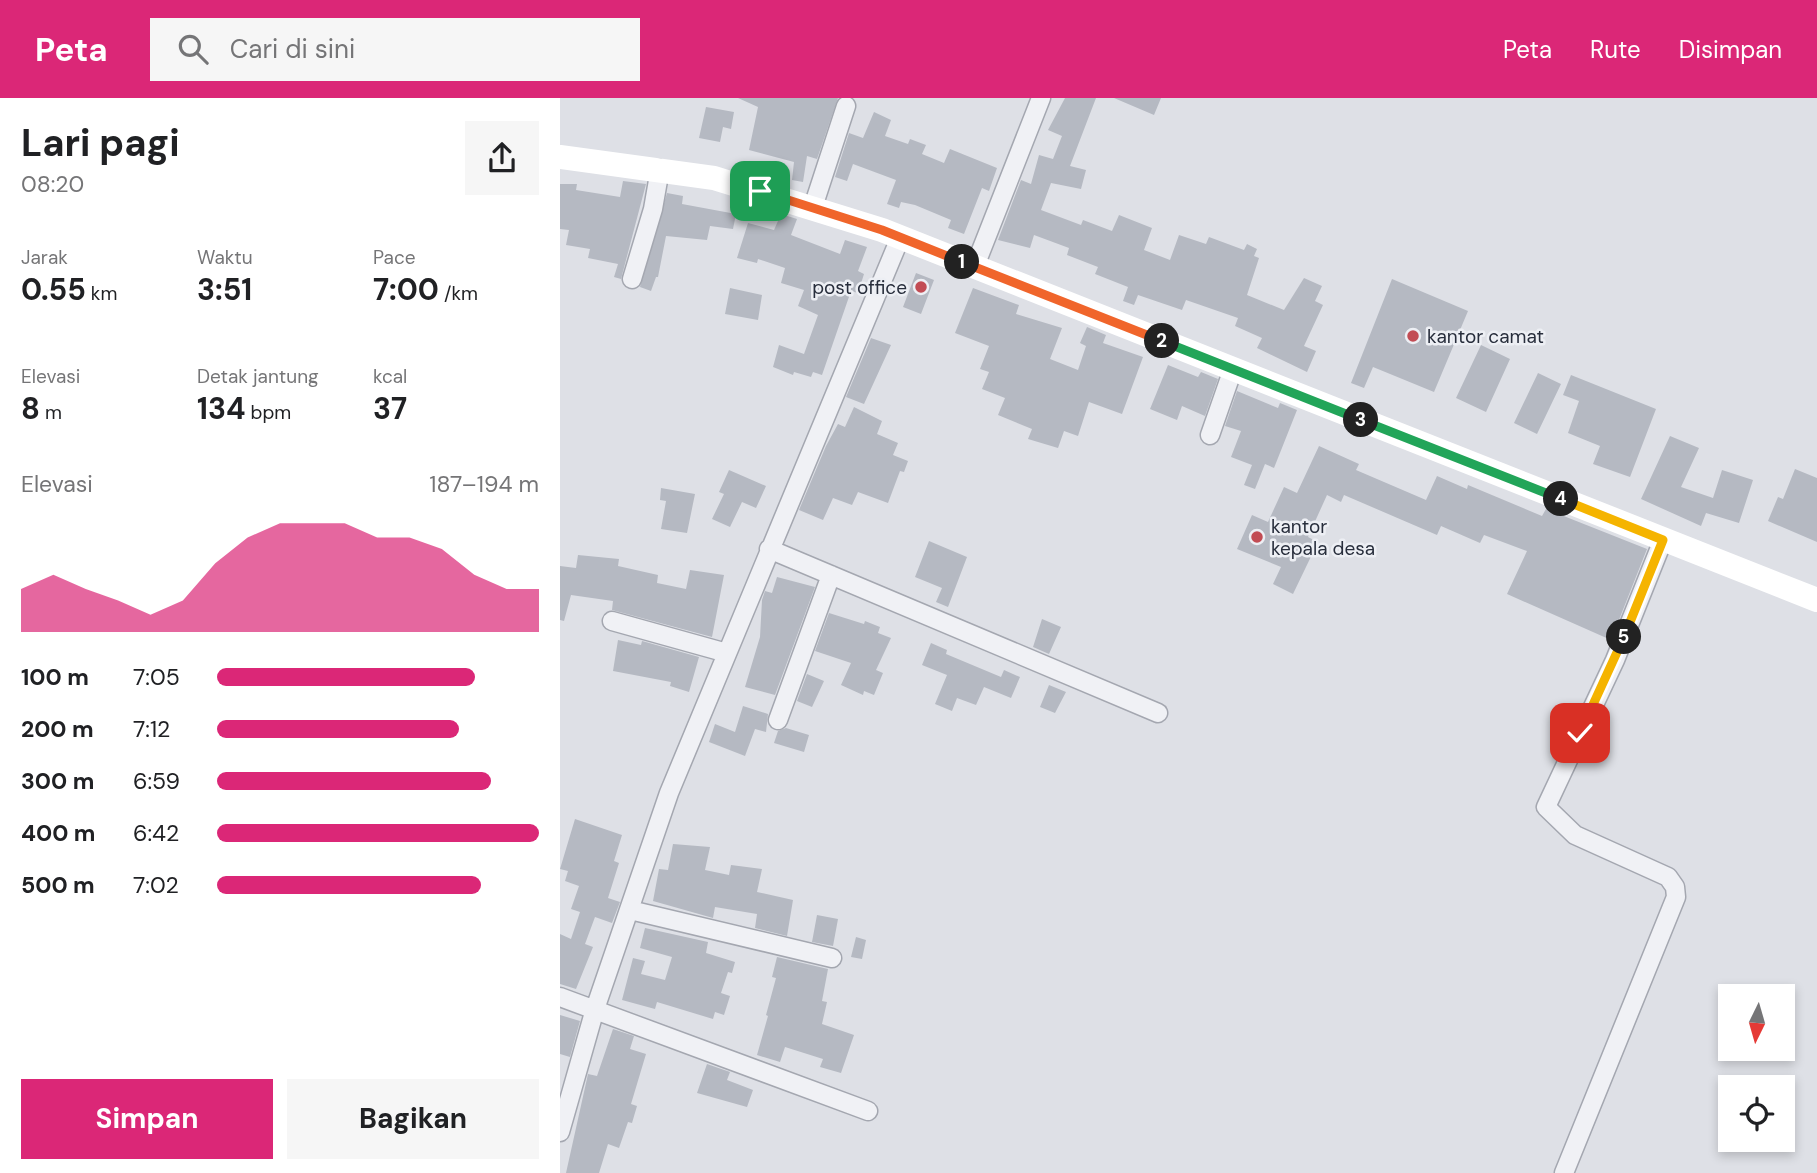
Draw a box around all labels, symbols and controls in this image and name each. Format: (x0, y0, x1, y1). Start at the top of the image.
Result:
search box (150, 18, 640, 81)
text: Peta (35, 28, 108, 71)
icon: search (174, 30, 212, 68)
text: Cari di sini (230, 32, 355, 66)
text: Peta (1503, 34, 1552, 65)
text: Rute (1590, 34, 1641, 65)
text: Disimpan (1679, 34, 1782, 65)
text: Lari pagi (21, 118, 180, 168)
button: share (465, 121, 539, 195)
pin (730, 161, 790, 221)
text: 08:20 (21, 169, 84, 199)
icon: arrive (741, 172, 779, 210)
pin: 1 (944, 244, 980, 280)
text: Jarak (21, 245, 68, 270)
text: Waktu (197, 245, 253, 270)
text: Pace (373, 245, 416, 270)
text: 1 (958, 249, 965, 274)
text: 0.55 (21, 270, 86, 309)
text: 3:51 (197, 270, 252, 309)
text: 7:00 (373, 270, 439, 309)
place label: post office (812, 275, 907, 300)
marker: post office (913, 279, 929, 295)
text: km (86, 281, 117, 306)
text: /km (439, 281, 478, 306)
pin: 2 (1144, 324, 1180, 358)
place label: kantor camat (1427, 324, 1544, 349)
text: 2 (1156, 328, 1167, 353)
marker: kantor camat (1405, 328, 1421, 344)
text: Elevasi (21, 364, 80, 389)
text: Detak jantung (197, 364, 319, 389)
text: kcal (373, 364, 407, 389)
text: 8 (21, 389, 40, 428)
text: 134 (197, 389, 246, 428)
text: 37 (373, 389, 407, 428)
text: m (40, 400, 62, 425)
text: bpm (246, 400, 291, 425)
pin: 3 (1344, 402, 1378, 438)
text: 3 (1355, 407, 1366, 432)
text: Elevasi (21, 469, 93, 499)
text: 187–194 m (429, 469, 539, 499)
pin: 4 (1544, 482, 1578, 516)
text: 4 (1554, 486, 1567, 511)
place label: kantor kepala desa (1271, 514, 1375, 561)
marker: kantor kepala desa (1249, 529, 1265, 545)
pin: 5 (1606, 620, 1642, 654)
text: 5 (1618, 624, 1629, 649)
text: 100 m (21, 662, 89, 692)
text: 7:05 (133, 662, 180, 692)
pin (1550, 703, 1610, 763)
text: 200 m (21, 714, 94, 744)
text: 7:12 (133, 714, 170, 744)
icon: check (1561, 714, 1599, 752)
text: 300 m (21, 766, 94, 796)
text: 6:59 (133, 766, 180, 796)
text: 400 m (21, 818, 95, 848)
text: 6:42 (133, 818, 179, 848)
text: 500 m (21, 870, 95, 900)
text: 7:02 (133, 870, 179, 900)
north arrow (1718, 984, 1796, 1060)
map controls (1718, 984, 1795, 1152)
button: locate (1718, 1075, 1795, 1152)
button: Simpan (21, 1079, 273, 1159)
button: Bagikan (287, 1079, 539, 1159)

